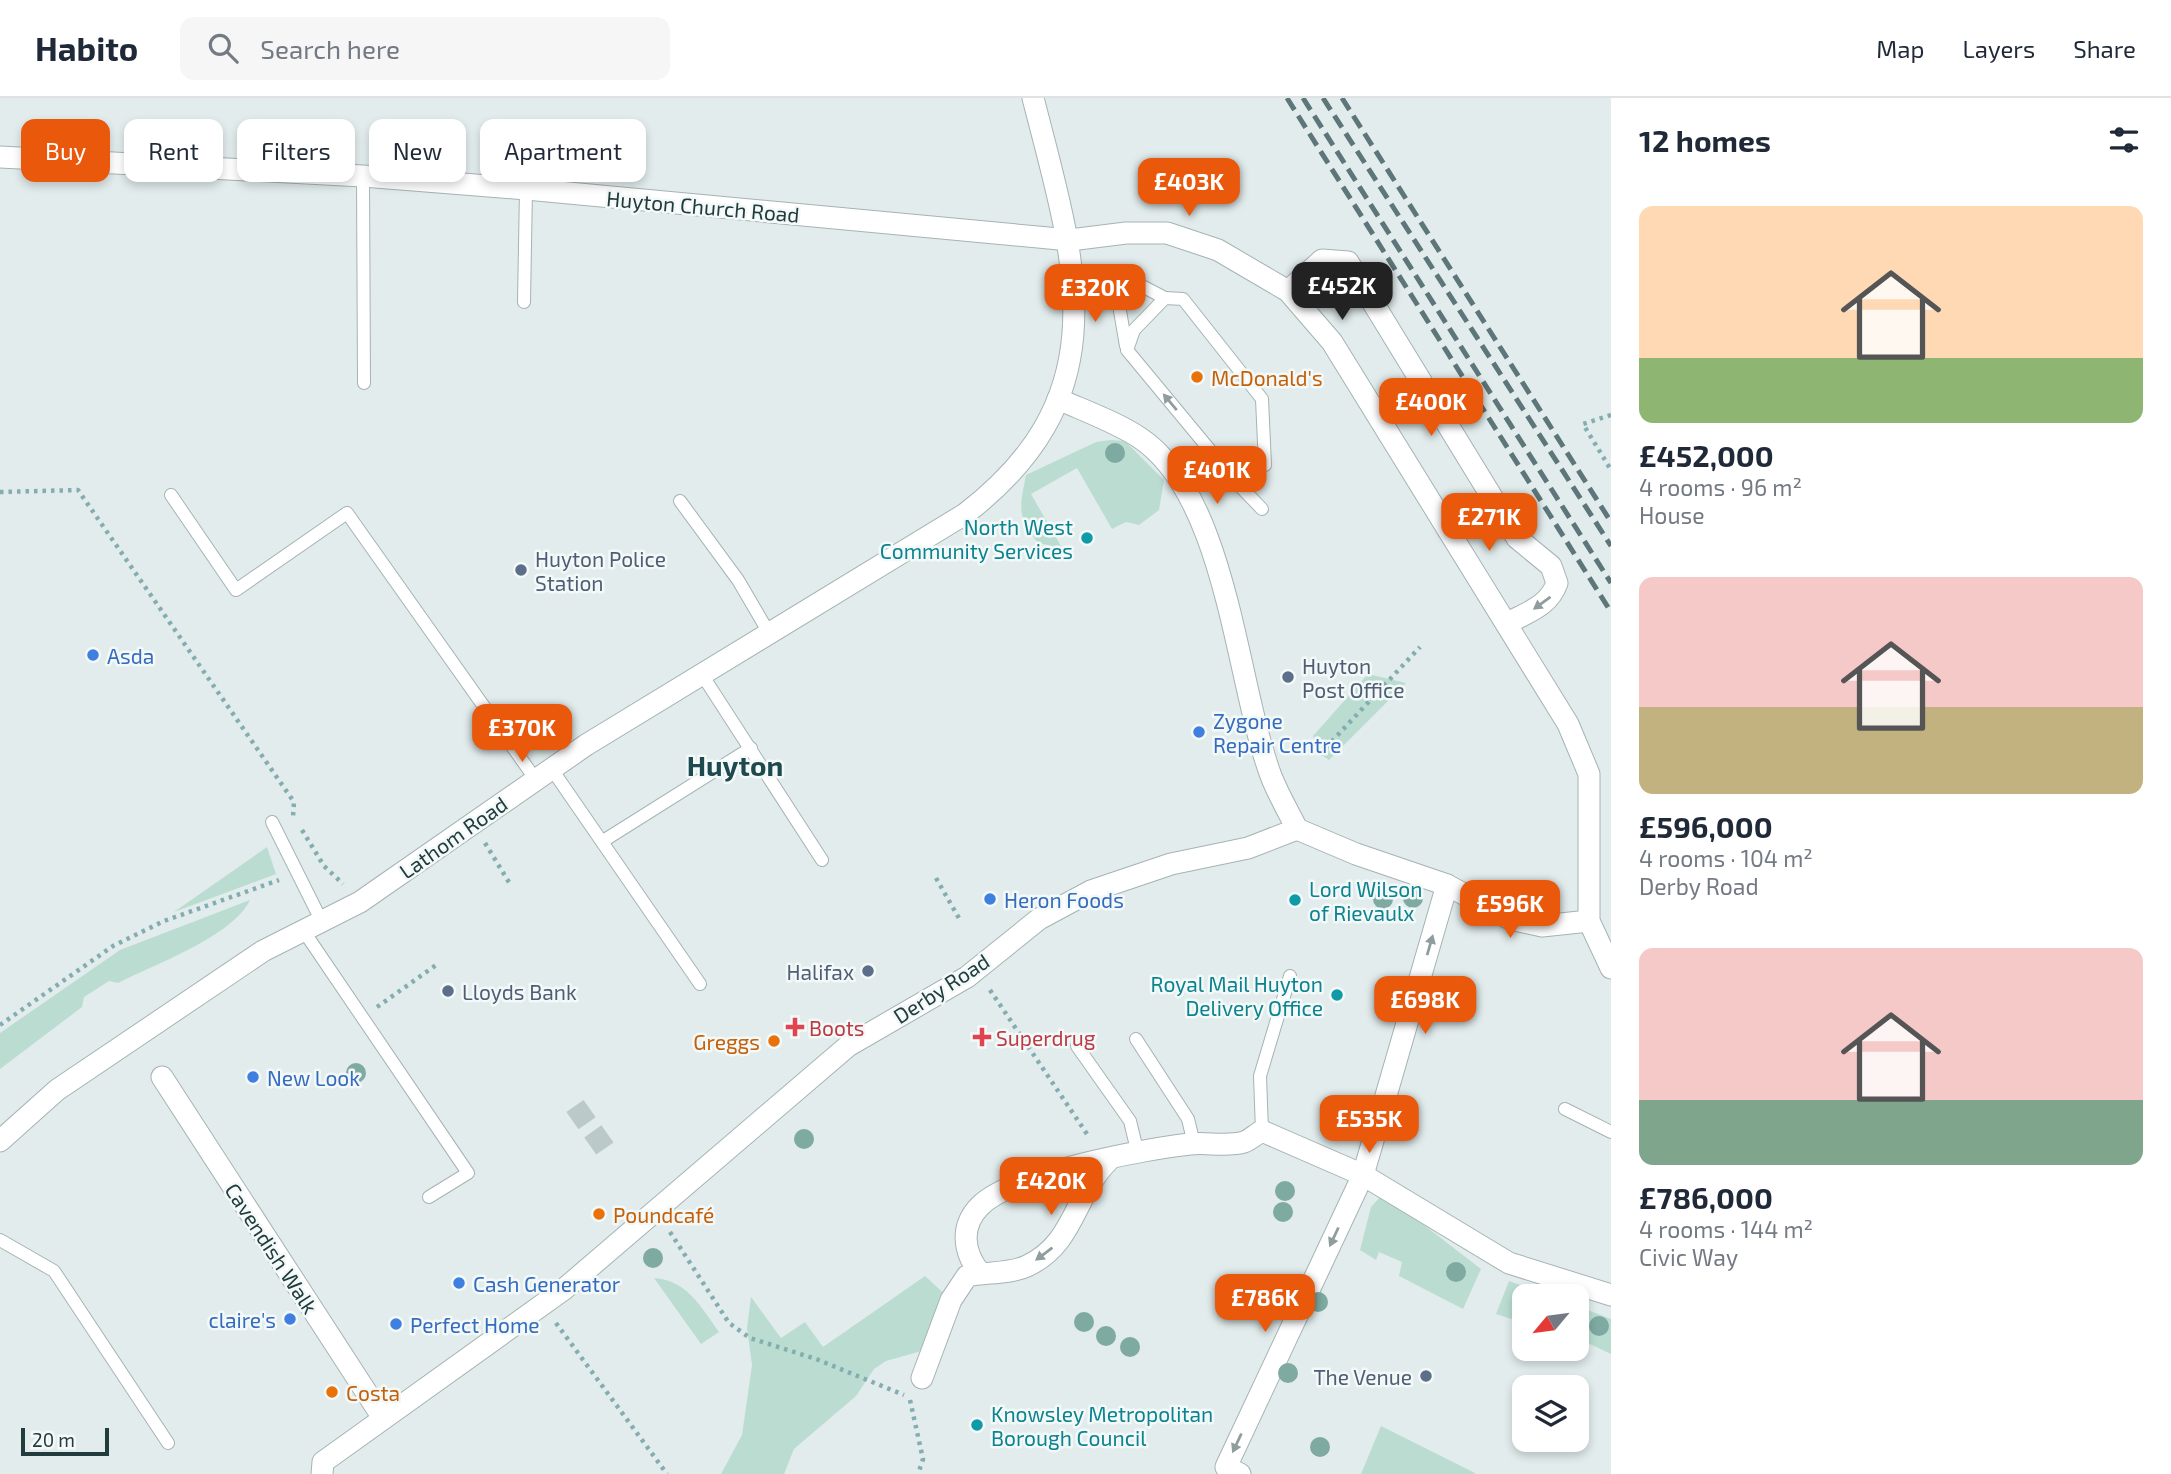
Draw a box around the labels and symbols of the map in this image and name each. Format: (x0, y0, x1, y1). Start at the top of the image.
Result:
pin: £403K (1140, 158, 1238, 218)
street label: Huyton Church Road (605, 185, 801, 227)
pin: £452K (1293, 262, 1391, 322)
pin: £320K (1046, 264, 1144, 324)
place label: McDonald's (1211, 365, 1323, 390)
marker: McDonald's (1189, 369, 1205, 385)
pin: £400K (1382, 378, 1480, 438)
one-way arrow (1162, 393, 1177, 411)
pin: £401K (1168, 446, 1266, 506)
pin: £271K (1440, 494, 1538, 553)
place label: North West Community Services (880, 514, 1073, 563)
marker: North West Community Services (1079, 530, 1095, 546)
place label: Huyton Police Station (535, 546, 666, 595)
marker: Huyton Police Station (513, 562, 529, 578)
one-way arrow (1533, 596, 1552, 610)
place label: Asda (107, 643, 154, 668)
marker: Asda (85, 647, 101, 663)
place label: Huyton Post Office (1302, 653, 1404, 702)
marker: Huyton Post Office (1280, 669, 1296, 685)
pin: £370K (473, 704, 571, 764)
place label: Zygone Repair Centre (1213, 708, 1342, 757)
marker: Zygone Repair Centre (1191, 724, 1207, 740)
district label: Huyton (687, 748, 783, 782)
street label: Lathom Road (394, 791, 512, 883)
place label: Lord Wilson of Rievaulx (1309, 876, 1422, 925)
pin: £596K (1461, 880, 1559, 940)
place label: Heron Foods (1004, 887, 1124, 912)
marker: Heron Foods (982, 891, 998, 907)
marker: Lord Wilson of Rievaulx (1287, 892, 1303, 908)
one-way arrow (1425, 934, 1435, 955)
street label: Derby Road (888, 948, 994, 1028)
place label: Halifax (786, 959, 854, 984)
marker: Halifax (860, 963, 876, 979)
place label: Royal Mail Huyton Delivery Office (1151, 971, 1323, 1020)
pin: £698K (1376, 976, 1474, 1036)
place label: Lloyds Bank (462, 979, 577, 1004)
marker: Lloyds Bank (440, 983, 456, 999)
marker: Royal Mail Huyton Delivery Office (1329, 987, 1345, 1003)
place label: Boots (809, 1015, 865, 1040)
marker: Boots (787, 1019, 803, 1035)
place label: Superdrug (996, 1025, 1096, 1050)
place label: Greggs (693, 1029, 760, 1054)
marker: Superdrug (974, 1029, 990, 1045)
marker: Greggs (766, 1033, 782, 1049)
place label: New Look (267, 1065, 360, 1090)
marker: New Look (245, 1069, 261, 1085)
pin: £535K (1320, 1096, 1418, 1155)
pin: £420K (1002, 1158, 1100, 1217)
street label: Cavendish Walk (220, 1178, 324, 1318)
place label: Poundcafé (613, 1202, 714, 1227)
marker: Poundcafé (591, 1206, 607, 1222)
one-way arrow (1328, 1227, 1340, 1247)
one-way arrow (1035, 1247, 1053, 1261)
place label: Cash Generator (473, 1271, 621, 1296)
pin: £786K (1216, 1274, 1314, 1334)
marker: Cash Generator (451, 1275, 467, 1291)
north arrow (1512, 1284, 1589, 1362)
place label: claire's (208, 1307, 276, 1332)
marker: claire's (282, 1311, 298, 1327)
place label: Perfect Home (410, 1312, 540, 1337)
marker: Perfect Home (388, 1316, 404, 1332)
place label: The Venue (1313, 1364, 1412, 1389)
marker: The Venue (1418, 1368, 1434, 1384)
place label: Costa (346, 1380, 400, 1405)
marker: Costa (324, 1384, 340, 1400)
place label: Knowsley Metropolitan Borough Council (991, 1401, 1213, 1450)
marker: Knowsley Metropolitan Borough Council (969, 1417, 985, 1433)
scale bar (21, 1425, 108, 1457)
one-way arrow (1232, 1433, 1243, 1453)

